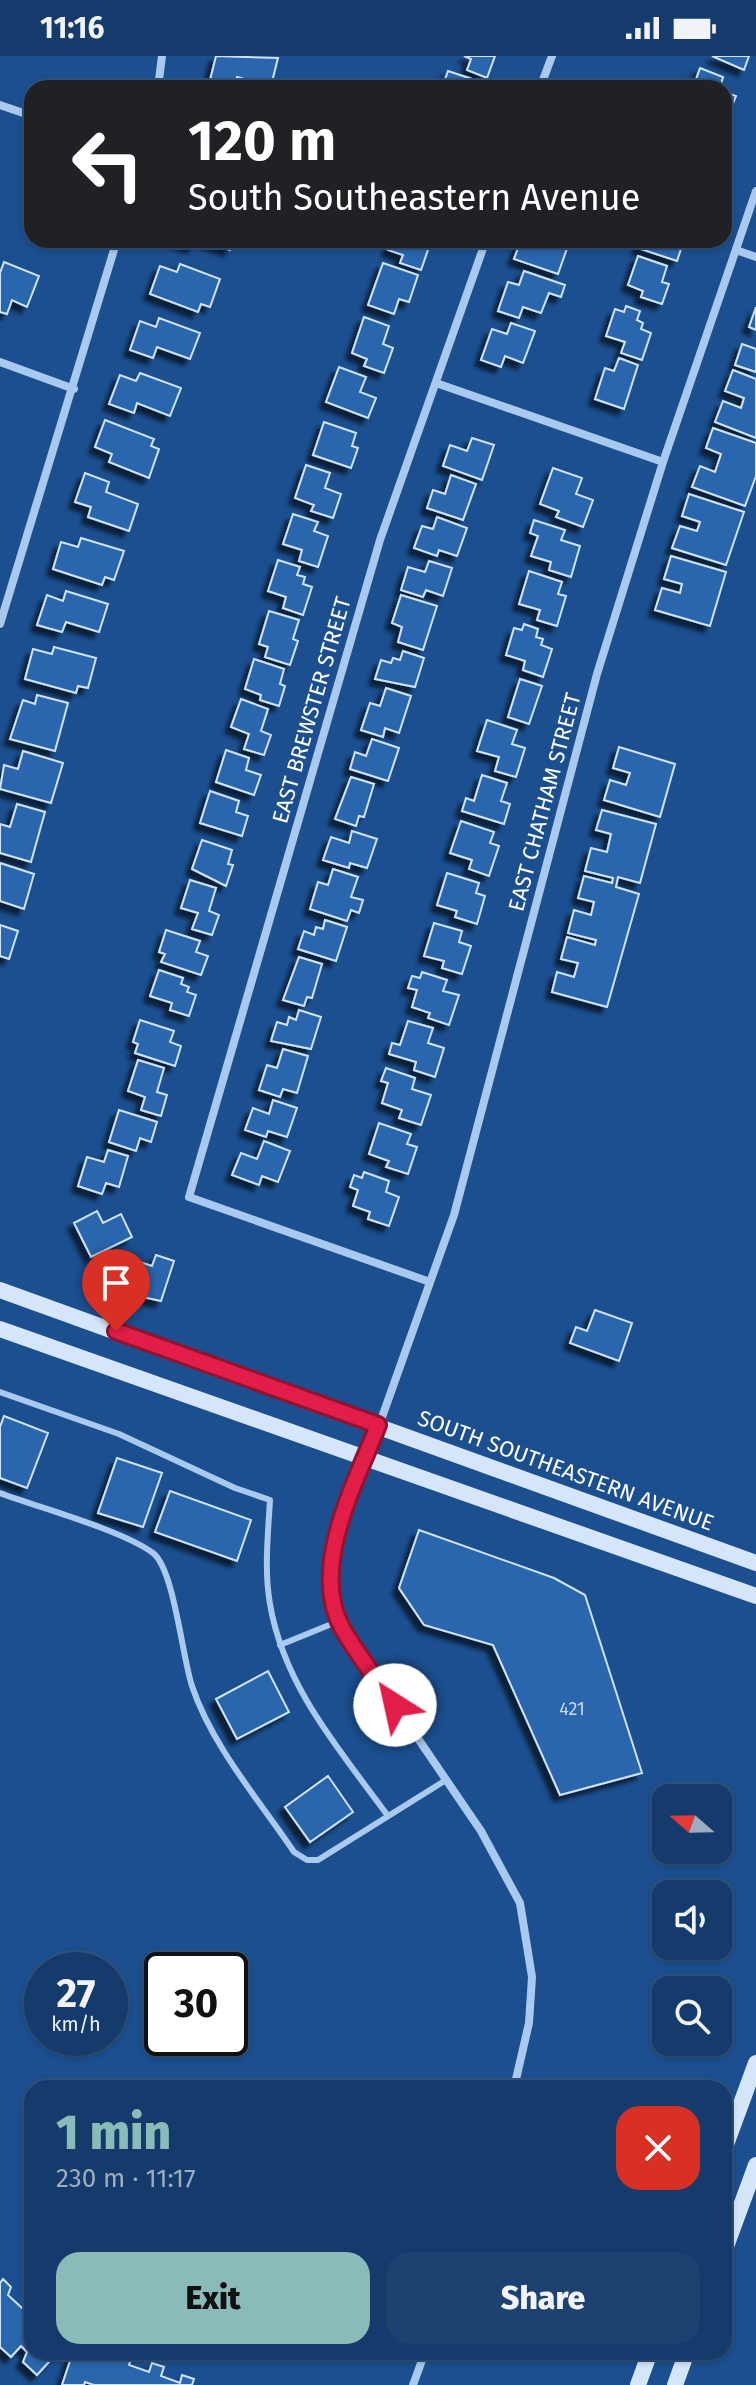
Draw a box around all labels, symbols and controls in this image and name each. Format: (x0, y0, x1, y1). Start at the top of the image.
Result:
text: 11:16 (40, 10, 104, 46)
text: 120 m (188, 108, 336, 175)
icon: left (56, 112, 160, 216)
text: South Southeastern Avenue (188, 176, 640, 220)
street label: EAST BREWSTER STREET (266, 593, 357, 827)
street label: EAST CHATHAM STREET (502, 689, 587, 914)
pin (82, 1249, 150, 1331)
icon: arrive (94, 1261, 138, 1305)
street label: SOUTH SOUTHEASTERN AVENUE (414, 1404, 717, 1537)
position arrow (353, 1663, 437, 1747)
house number: 421 (559, 1698, 585, 1720)
north arrow (652, 1784, 732, 1864)
map controls (652, 1784, 732, 2056)
button: sound (652, 1880, 732, 1960)
speed limit sign: 30 (144, 1952, 248, 2056)
text: 27 (57, 1970, 96, 2018)
button: search (652, 1976, 732, 2056)
text: km/h (51, 2012, 101, 2036)
text: 1 min (56, 2104, 171, 2162)
button: close (616, 2106, 700, 2190)
text: 230 m · 11:17 (56, 2163, 196, 2194)
button: Exit (56, 2252, 370, 2344)
button: Share (386, 2252, 700, 2344)

